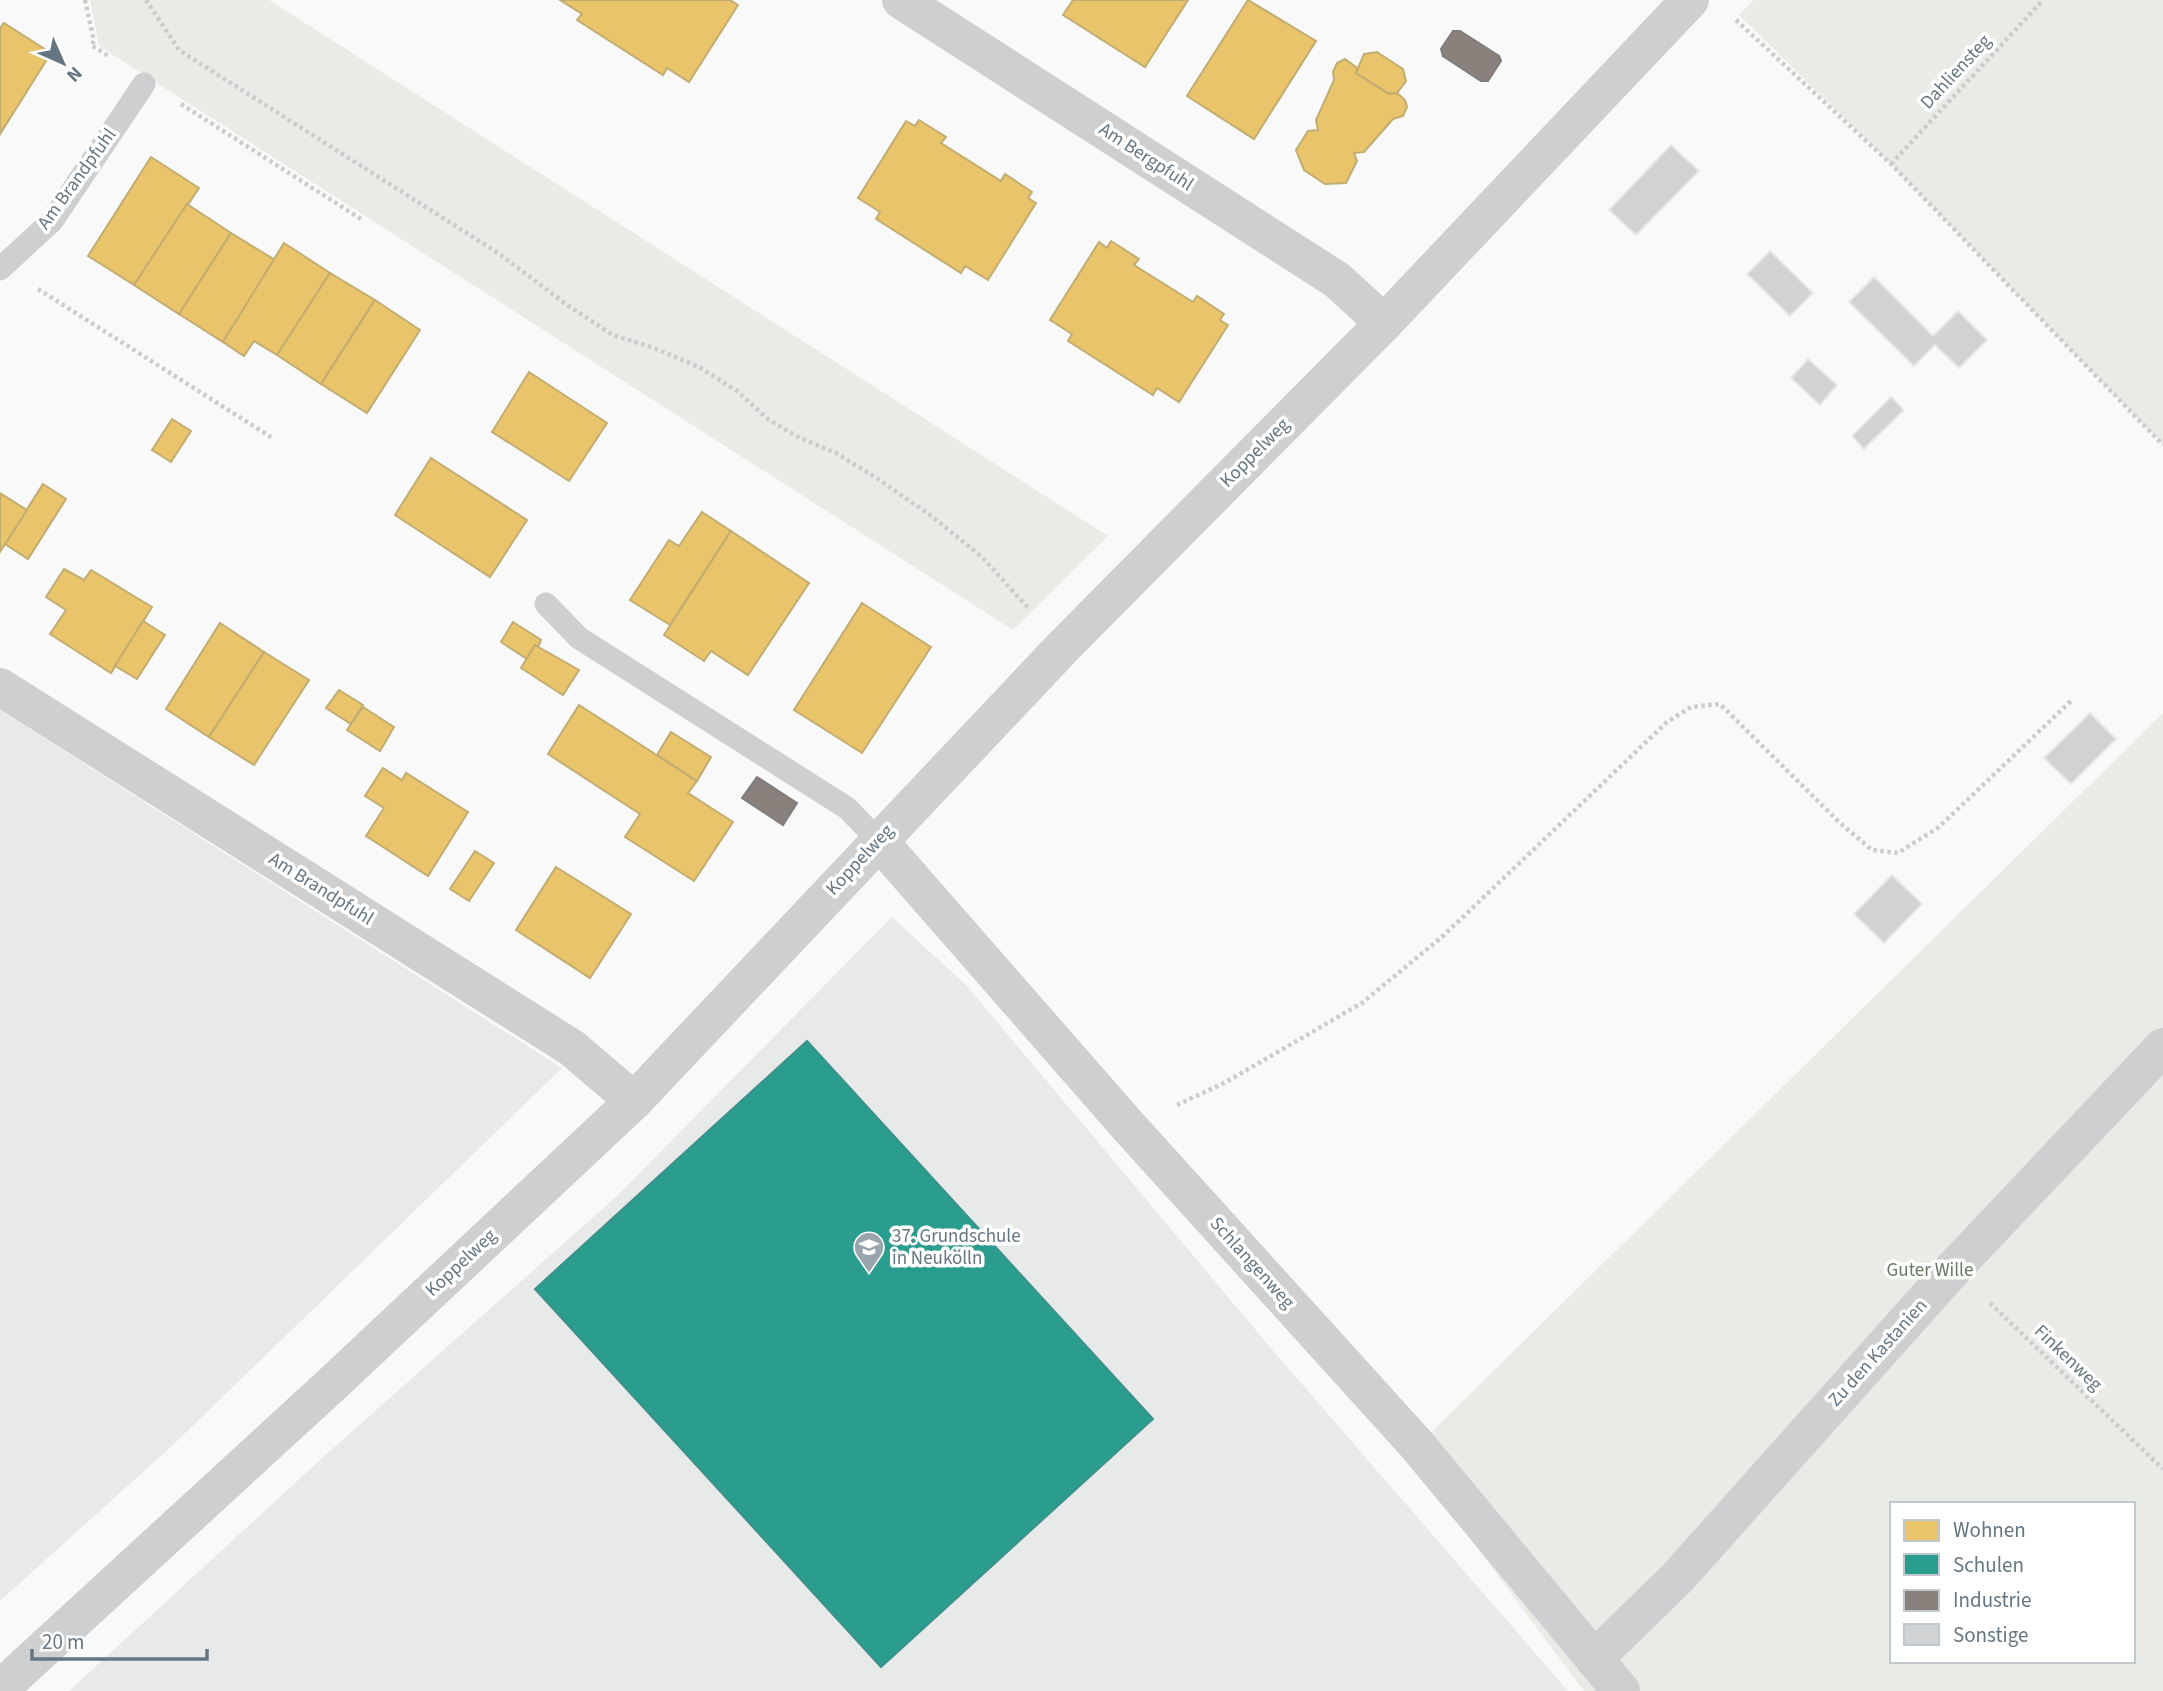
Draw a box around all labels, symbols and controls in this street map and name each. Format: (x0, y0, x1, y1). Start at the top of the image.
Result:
north arrow (28, 28, 98, 98)
street label: Dahliensteg (1914, 28, 1998, 115)
text: N (60, 60, 88, 88)
street label: Am Bergpfuhl (1093, 116, 1199, 198)
street label: Am Brandpfuhl (31, 123, 123, 235)
street label: Koppelweg (1214, 412, 1296, 494)
street label: Koppelweg (820, 818, 900, 902)
street label: Am Brandpfuhl (263, 846, 379, 932)
street label: Schlangenweg (1203, 1211, 1301, 1315)
street label: Koppelweg (419, 1223, 503, 1303)
place label: 37. Grundschule in Neukölln (892, 1223, 1021, 1272)
school or university icon: 37. Grundschule in Neukölln (852, 1230, 886, 1274)
park label: Guter Wille (1887, 1257, 1973, 1284)
street label: Zu den Kastanien (1822, 1293, 1934, 1413)
street label: Finkenweg (2028, 1319, 2109, 1398)
legend (1890, 1502, 2135, 1663)
text: Wohnen (1953, 1515, 2026, 1545)
text: Schulen (1953, 1550, 2024, 1580)
text: Industrie (1953, 1585, 2031, 1615)
scale bar (32, 1618, 206, 1662)
text: Sonstige (1953, 1620, 2028, 1650)
text: 20 m (42, 1627, 84, 1657)

